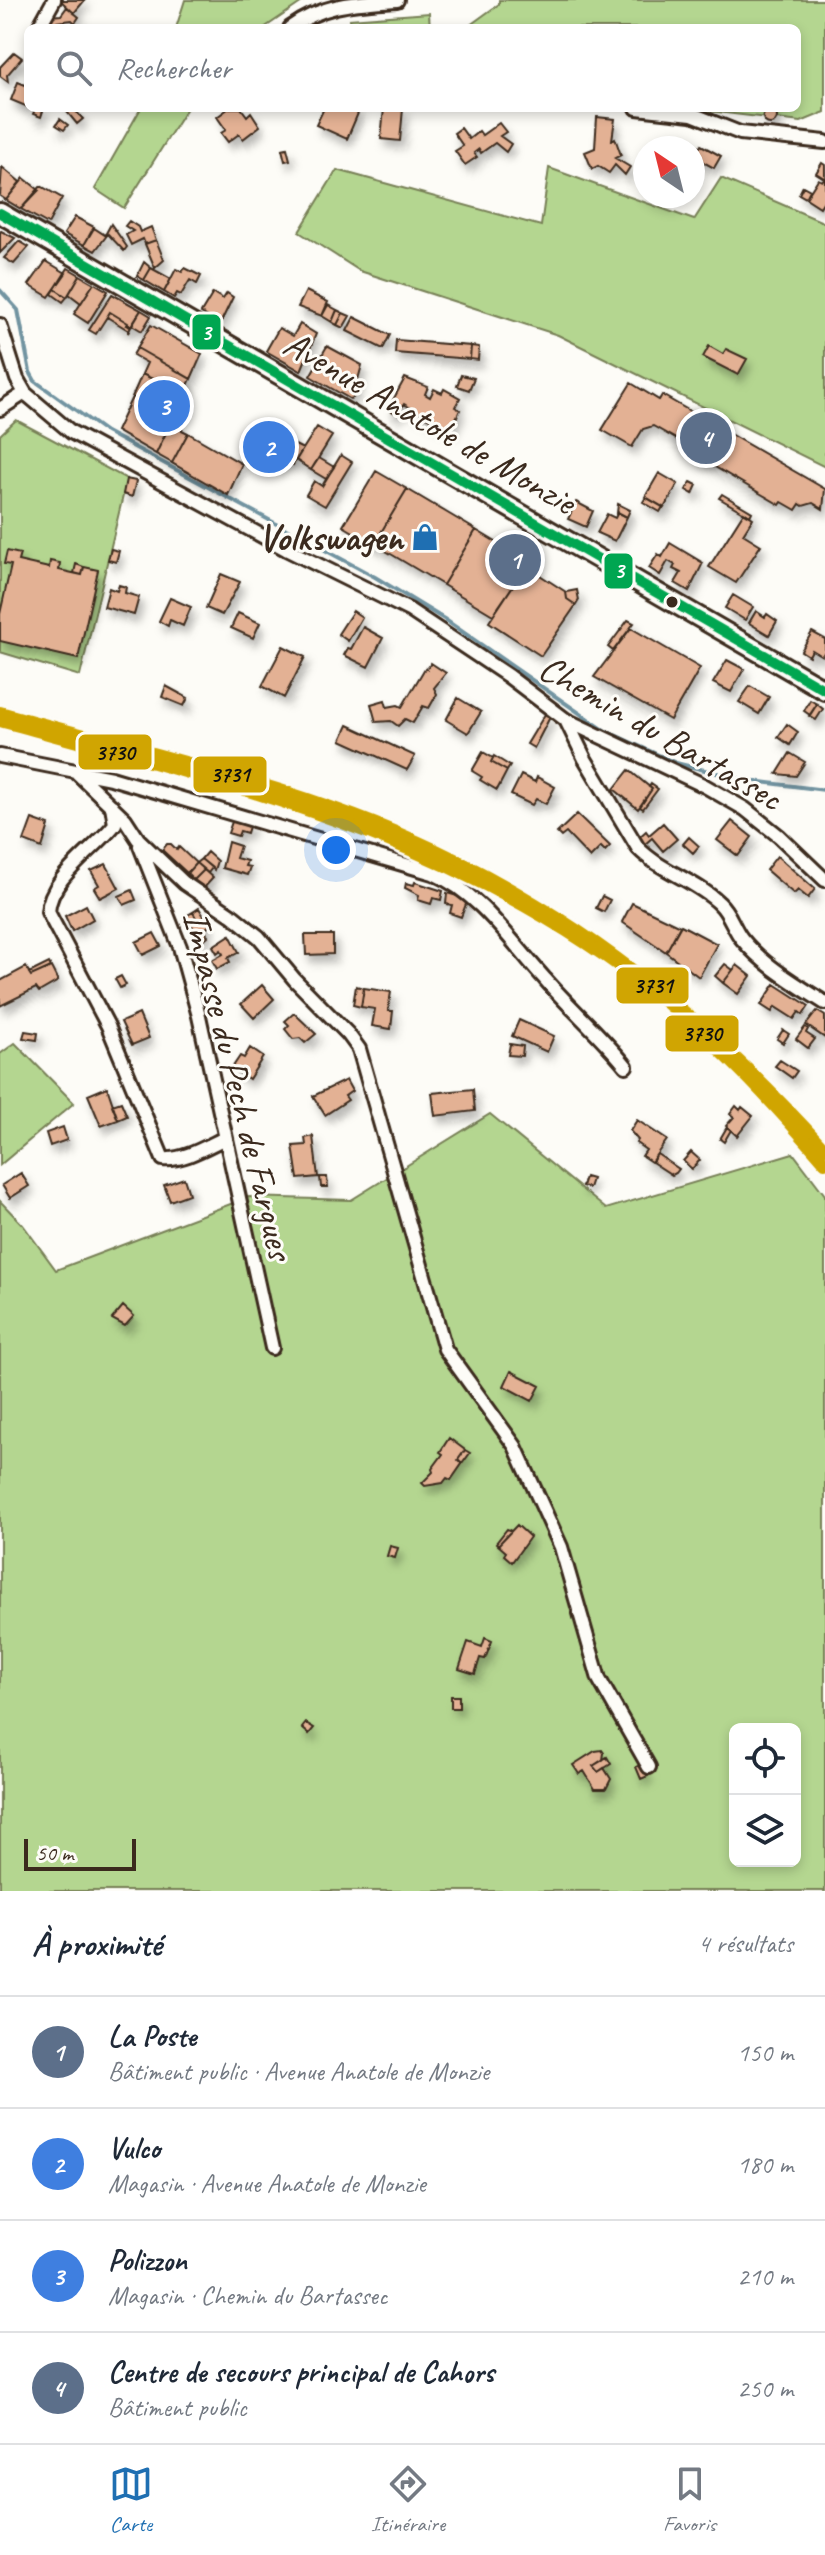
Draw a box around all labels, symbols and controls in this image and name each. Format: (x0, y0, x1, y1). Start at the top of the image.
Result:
search box (24, 24, 801, 112)
icon: search (52, 46, 96, 90)
text: Rechercher (116, 49, 231, 87)
north arrow (633, 136, 705, 208)
line badge: 3 (191, 313, 222, 351)
text: 3 (201, 319, 213, 347)
street label: Avenue Anatole de Monzie (276, 320, 586, 526)
pin: 3 (138, 376, 190, 436)
pin: 4 (680, 408, 732, 468)
pin: 2 (243, 417, 295, 477)
place label: Volkswagen (258, 514, 406, 561)
shop icon: Volkswagen (410, 522, 440, 552)
pin: 1 (489, 530, 541, 590)
line badge: 3 (603, 552, 634, 590)
text: 3 (614, 557, 626, 585)
unlabelled marker (664, 594, 680, 610)
street label: Chemin du Bartassec (531, 644, 792, 822)
line badge: 3730 (77, 733, 153, 771)
text: 3730 (95, 739, 137, 767)
line badge: 3731 (192, 755, 268, 794)
text: 3731 (210, 761, 252, 789)
your location (316, 830, 356, 870)
street label: Impasse du Pech de Fargues (172, 906, 305, 1267)
line badge: 3731 (615, 966, 690, 1005)
text: 3731 (633, 972, 675, 1000)
line badge: 3730 (664, 1014, 740, 1053)
text: 3730 (682, 1020, 724, 1048)
map controls (729, 1723, 801, 1867)
button: locate (729, 1723, 801, 1795)
button: layers (729, 1795, 801, 1867)
scale bar (24, 1835, 136, 1871)
text: 50 m (36, 1839, 73, 1867)
text: À proximité (32, 1922, 161, 1965)
text: 4 résultats (698, 1927, 793, 1960)
text: La Poste (108, 2017, 196, 2055)
text: 1 (52, 2036, 64, 2069)
text: 150 m (737, 2036, 793, 2069)
text: Bâtiment public · Avenue Anatole de Monzie (108, 2055, 489, 2088)
text: Vulco (108, 2129, 160, 2167)
text: 2 (52, 2148, 64, 2181)
text: 180 m (737, 2148, 793, 2181)
text: Magasin · Avenue Anatole de Monzie (108, 2167, 426, 2200)
text: Polizzon (108, 2241, 187, 2279)
text: 3 (52, 2260, 64, 2293)
text: 210 m (737, 2260, 793, 2293)
text: Magasin · Chemin du Bartassec (108, 2279, 387, 2312)
text: Centre de secours principal de Cahors (108, 2353, 494, 2391)
text: 4 (52, 2372, 64, 2405)
text: 250 m (737, 2372, 793, 2405)
text: Bâtiment public (108, 2391, 247, 2424)
tab: Carte (109, 2462, 153, 2538)
tab: Itinéraire (371, 2462, 445, 2538)
tab: Favoris (663, 2462, 716, 2538)

